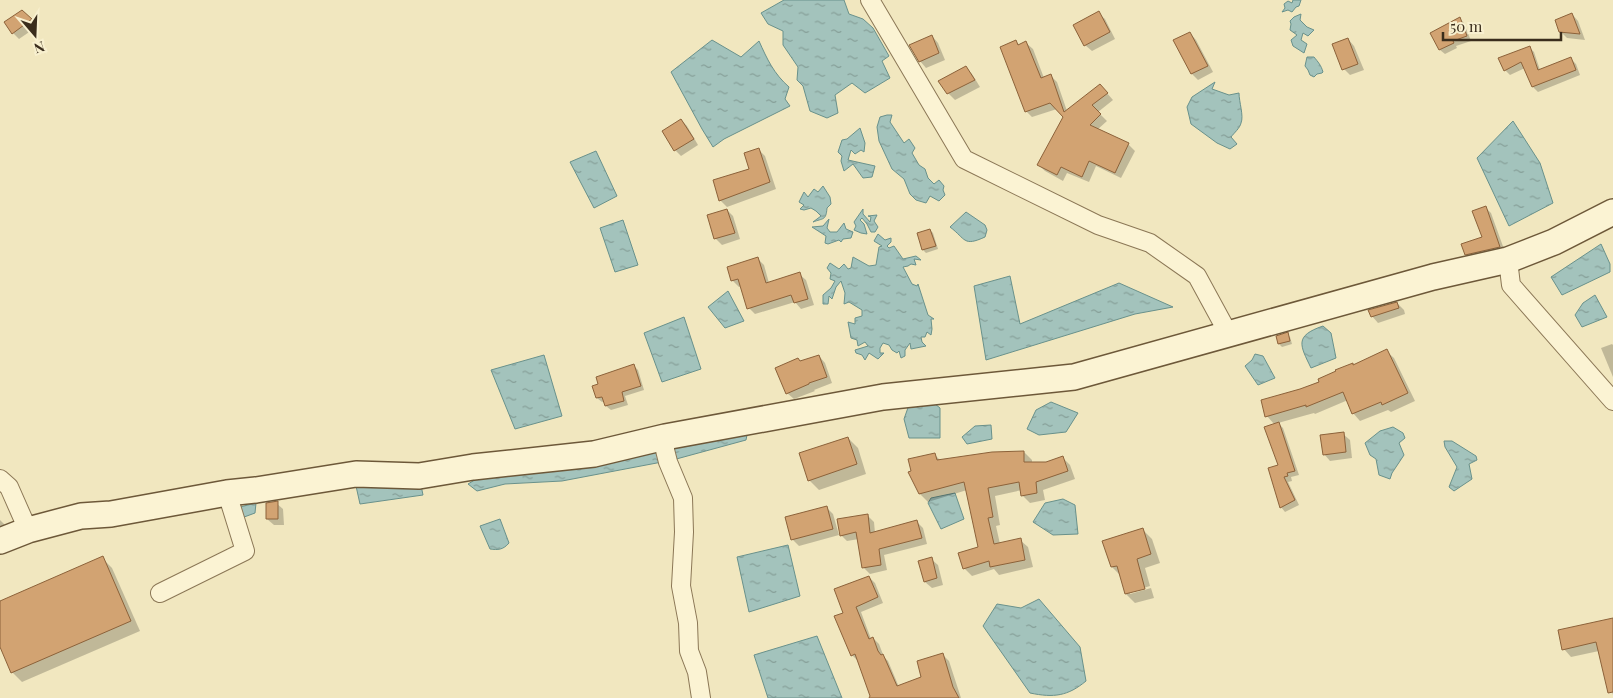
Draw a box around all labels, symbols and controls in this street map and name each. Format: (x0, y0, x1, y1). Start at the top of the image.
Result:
north arrow (10, 10, 60, 60)
scale bar (1443, 10, 1560, 42)
text: 50 m (1450, 16, 1483, 36)
text: N (32, 37, 47, 58)

